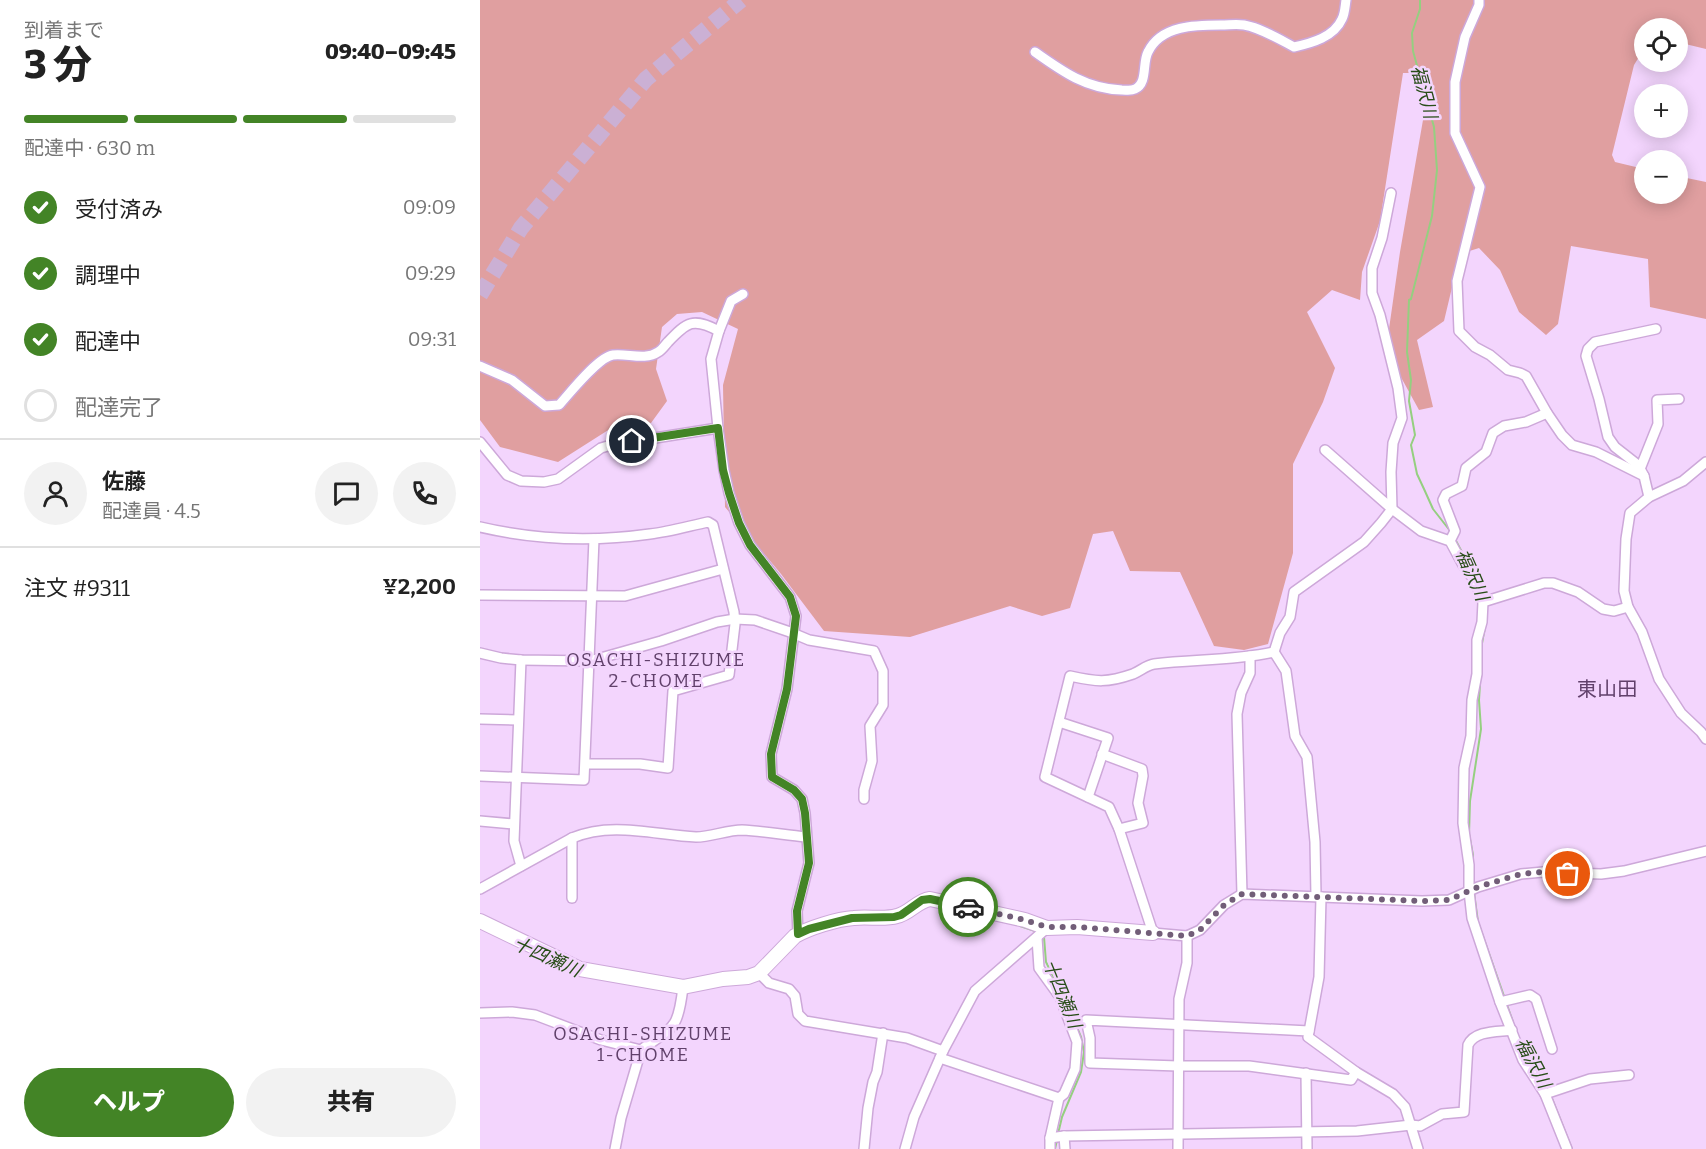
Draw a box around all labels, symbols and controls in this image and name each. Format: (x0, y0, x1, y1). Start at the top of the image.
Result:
text: 到着まで (24, 18, 104, 42)
map controls (1634, 18, 1688, 204)
button: locate (1634, 18, 1688, 72)
text: 09:40–09:45 (325, 38, 456, 65)
text: 3 分 (24, 42, 92, 88)
water label: 福沢川 (1406, 63, 1442, 123)
button: + (1634, 84, 1688, 138)
text: 配達中 · 630 m (24, 136, 155, 160)
button: − (1634, 150, 1688, 204)
icon: check (24, 191, 57, 224)
text: 09:09 (403, 195, 456, 219)
text: 受付済み (75, 196, 163, 223)
icon: check (24, 257, 57, 290)
text: 09:29 (405, 261, 456, 285)
text: 調理中 (75, 262, 141, 289)
icon: check (24, 323, 57, 356)
text: 09:31 (408, 327, 456, 351)
text: 配達中 (75, 328, 141, 355)
text: 配達完了 (75, 394, 163, 421)
pin (606, 415, 657, 466)
icon: home (615, 424, 648, 457)
button: person (24, 462, 87, 525)
button: chat (315, 462, 378, 525)
button: phone (393, 462, 456, 525)
text: 佐藤 (102, 468, 146, 495)
text: 配達員 · 4.5 (102, 499, 201, 523)
water label: 福沢川 (1451, 546, 1494, 606)
text: ¥2,200 (383, 573, 456, 600)
text: 注文 #9311 (24, 575, 130, 602)
district label: OSACHI-SHIZUME 2-CHOME (566, 649, 746, 692)
district label: 東山田 (1577, 677, 1637, 701)
pin (1542, 848, 1593, 899)
icon: bag (1551, 857, 1584, 890)
courier (938, 877, 998, 937)
icon: car (952, 891, 985, 924)
water label: 十四瀬川 (510, 932, 586, 983)
water label: 十四瀬川 (1038, 957, 1086, 1033)
district label: OSACHI-SHIZUME 1-CHOME (553, 1023, 733, 1066)
water label: 福沢川 (1511, 1034, 1556, 1094)
button: ヘルプ (24, 1068, 234, 1137)
button: 共有 (246, 1068, 456, 1137)

